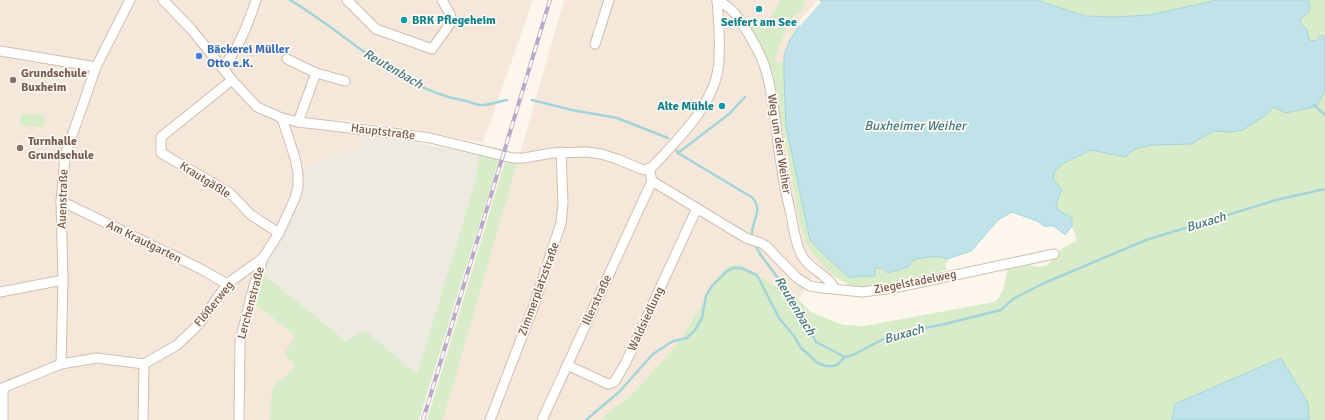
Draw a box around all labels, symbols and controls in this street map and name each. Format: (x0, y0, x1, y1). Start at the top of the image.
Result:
marker: Seifert am See (754, 4, 764, 14)
place label: BRK Pflegeheim (412, 13, 496, 28)
marker: BRK Pflegeheim (399, 15, 409, 25)
place label: Seifert am See (721, 15, 797, 30)
place label: Bäckerei Müller Otto e.K. (207, 42, 290, 71)
water label: Reutenbach (360, 46, 426, 93)
marker: Bäckerei Müller Otto e.K. (194, 51, 204, 61)
place label: Grundschule Buxheim (21, 66, 87, 95)
marker: Grundschule Buxheim (8, 75, 18, 85)
street label: Weg um den Weiher (764, 93, 794, 196)
place label: Alte Mühle (657, 99, 714, 114)
marker: Alte Mühle (717, 101, 727, 111)
water label: Buxheimer Weiher (864, 118, 968, 134)
street label: Hauptstraße (350, 121, 416, 143)
place label: Turnhalle Grundschule (28, 134, 94, 163)
marker: Turnhalle Grundschule (15, 143, 25, 153)
street label: Krautgäßle (177, 158, 233, 202)
street label: Auenstraße (54, 169, 72, 229)
water label: Buxach (1184, 208, 1229, 236)
street label: Am Krautgarten (104, 217, 184, 267)
street label: Zimmerplatzstraße (515, 240, 563, 338)
street label: Lerchenstraße (234, 265, 268, 341)
street label: Ziegelstadelweg (872, 267, 958, 297)
street label: Illerstraße (579, 272, 615, 328)
water label: Reutenbach (771, 274, 819, 339)
street label: Flößerweg (191, 278, 237, 330)
street label: Waldsiedlung (625, 284, 667, 354)
water label: Buxach (882, 320, 927, 347)

